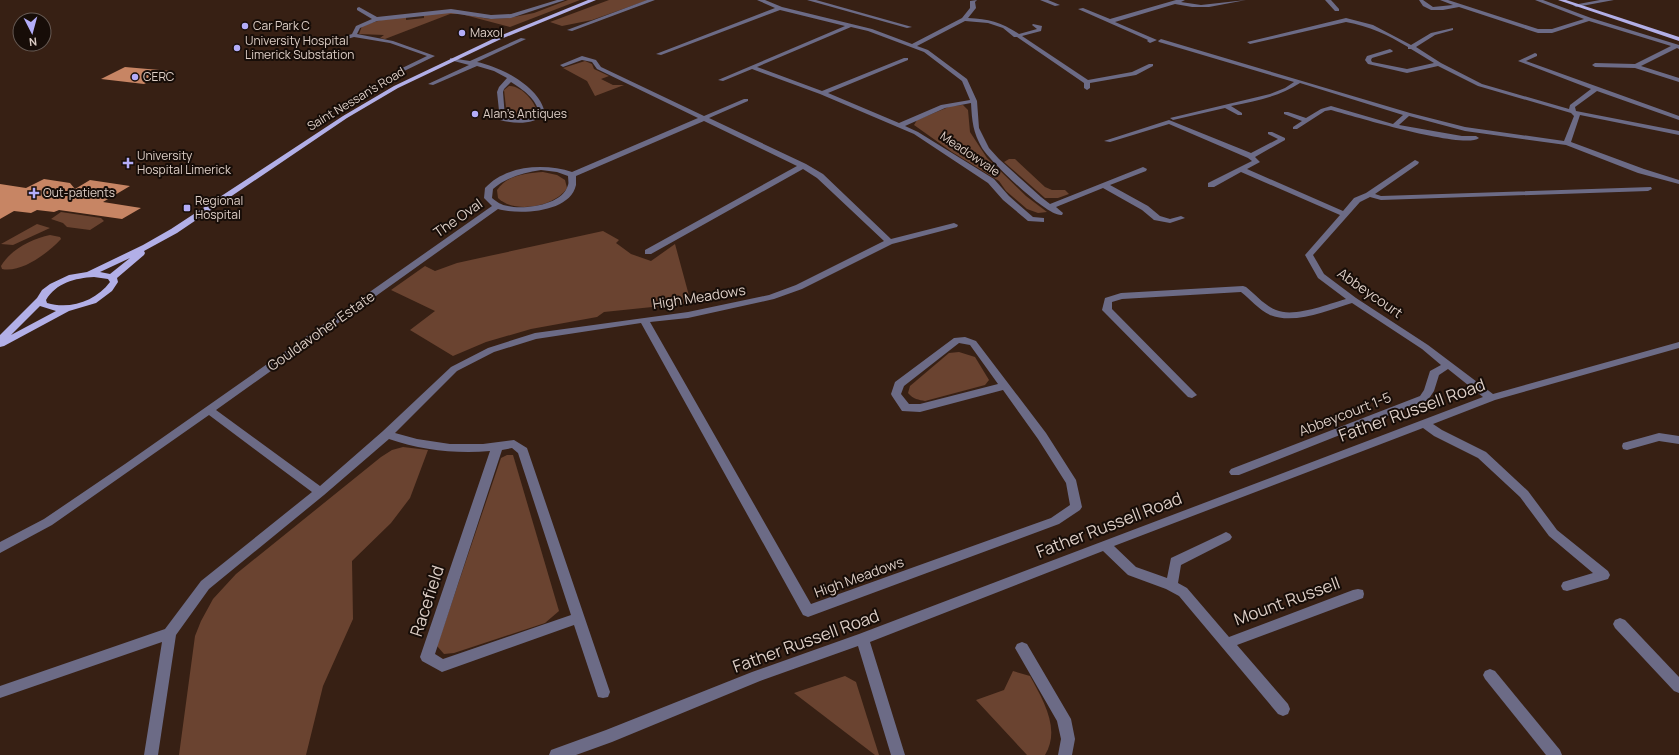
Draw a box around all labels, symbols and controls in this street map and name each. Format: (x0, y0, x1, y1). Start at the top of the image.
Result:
north arrow (12, 12, 52, 52)
place label: Car Park C (253, 17, 310, 34)
marker: Car Park C (240, 21, 250, 31)
place label: Maxol (470, 24, 503, 41)
marker: Maxol (457, 28, 467, 38)
place label: University Hospital Limerick Substation (245, 32, 354, 63)
text: N (28, 35, 38, 50)
marker: University Hospital Limerick Substation (232, 43, 242, 53)
street label: Saint Nessan's Road (304, 63, 408, 134)
place label: CERC (143, 68, 175, 85)
marker: CERC (130, 72, 140, 82)
place label: Alan's Antiques (483, 105, 567, 122)
marker: Alan's Antiques (470, 109, 480, 119)
street label: Meadowvale (937, 127, 1004, 180)
place label: University Hospital Limerick (137, 147, 232, 178)
marker: University Hospital Limerick (122, 157, 134, 169)
place label: Out-patients (43, 184, 115, 201)
marker: Out-patients (28, 187, 40, 199)
place label: Regional Hospital (195, 192, 243, 223)
street label: The Oval (430, 194, 486, 241)
marker: Regional Hospital (182, 203, 192, 213)
street label: Abbeycourt (1334, 263, 1407, 322)
street label: High Meadows (651, 280, 747, 313)
street label: Gouldavoher Estate (263, 286, 378, 375)
street label: Father Russell Road (1335, 372, 1488, 447)
street label: Abbeycourt 1-5 (1296, 387, 1394, 440)
street label: Father Russell Road (1033, 486, 1185, 563)
street label: High Meadows (811, 552, 906, 602)
street label: Racefield (404, 562, 449, 639)
street label: Mount Russell (1231, 571, 1343, 630)
street label: Father Russell Road (729, 603, 882, 678)

